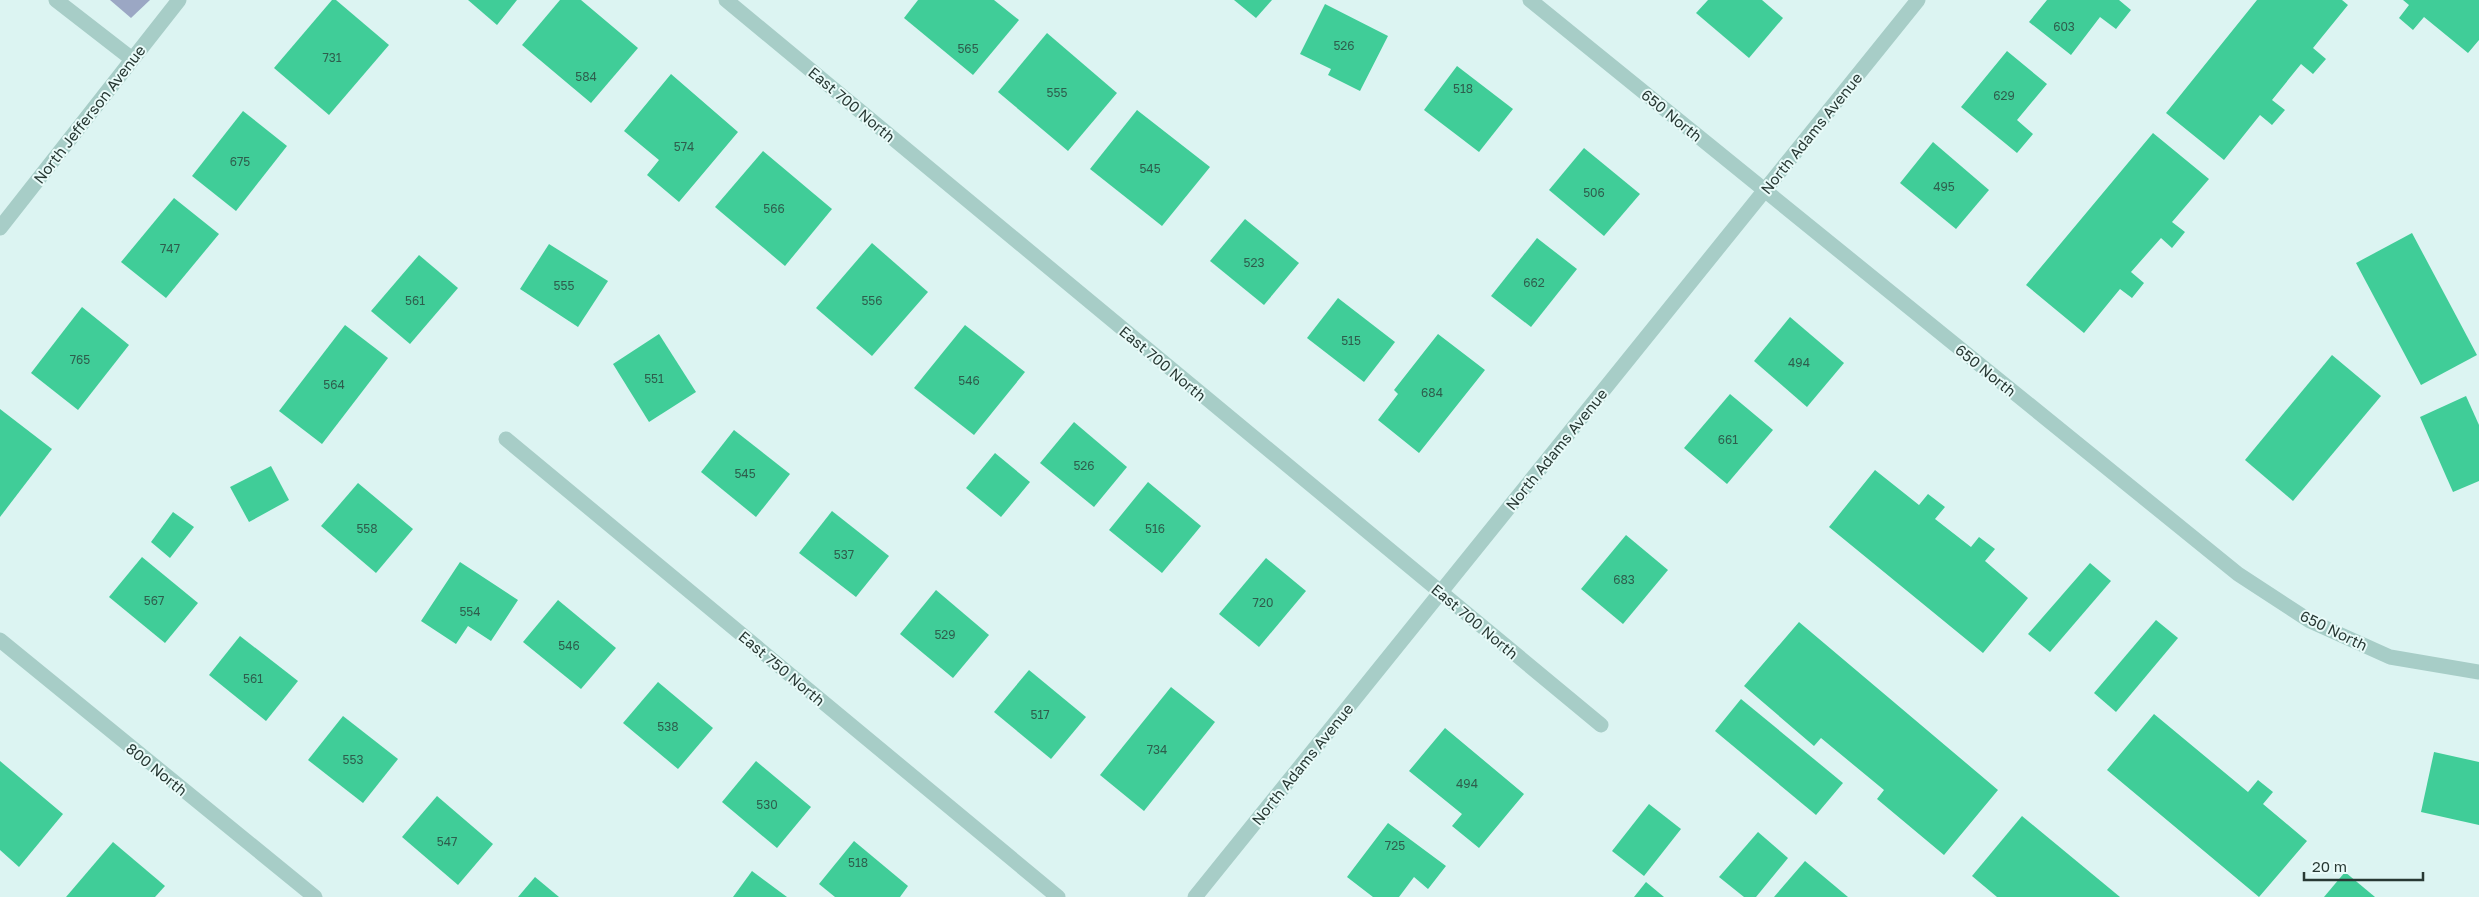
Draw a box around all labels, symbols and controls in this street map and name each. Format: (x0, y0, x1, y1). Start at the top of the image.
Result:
house number: 603 (2053, 19, 2075, 34)
house number: 526 (1333, 38, 1355, 53)
street label: North Jefferson Avenue (29, 41, 149, 187)
house number: 565 (957, 41, 979, 56)
house number: 731 (322, 50, 342, 65)
street label: East 700 North (805, 63, 899, 145)
street label: North Adams Avenue (1756, 68, 1866, 197)
house number: 584 (575, 69, 597, 84)
house number: 518 (1453, 81, 1473, 96)
house number: 555 (1047, 85, 1067, 100)
street label: 650 North (1638, 85, 1706, 145)
house number: 629 (1993, 88, 2015, 103)
house number: 574 (674, 139, 694, 154)
house number: 675 (230, 154, 250, 169)
house number: 545 (1139, 161, 1161, 176)
house number: 495 (1933, 179, 1955, 194)
house number: 506 (1583, 185, 1605, 200)
house number: 566 (763, 201, 785, 216)
house number: 747 (160, 241, 180, 256)
house number: 523 (1244, 255, 1264, 270)
house number: 662 (1523, 275, 1545, 290)
house number: 555 (554, 278, 574, 293)
house number: 561 (405, 293, 425, 308)
house number: 556 (861, 293, 883, 308)
street label: East 700 North (1116, 322, 1210, 404)
house number: 515 (1341, 333, 1361, 348)
street label: 650 North (1952, 340, 2020, 400)
house number: 765 (70, 352, 90, 367)
house number: 494 (1788, 355, 1810, 370)
house number: 551 (644, 371, 664, 386)
house number: 546 (958, 373, 980, 388)
house number: 564 (323, 377, 345, 392)
street label: North Adams Avenue (1501, 384, 1611, 513)
house number: 684 (1421, 385, 1443, 400)
house number: 661 (1718, 432, 1738, 447)
house number: 526 (1073, 458, 1095, 473)
house number: 545 (734, 466, 756, 481)
house number: 558 (356, 521, 378, 536)
house number: 516 (1145, 521, 1165, 536)
house number: 537 (834, 547, 854, 562)
house number: 683 (1613, 572, 1635, 587)
street label: East 700 North (1428, 580, 1522, 662)
house number: 567 (144, 593, 164, 608)
house number: 720 (1253, 595, 1273, 610)
house number: 554 (459, 604, 481, 619)
street label: 650 North (2297, 606, 2371, 654)
street label: East 750 North (735, 627, 829, 709)
house number: 529 (934, 627, 956, 642)
house number: 546 (558, 638, 580, 653)
house number: 561 (243, 671, 263, 686)
street label: North Adams Avenue (1247, 699, 1357, 828)
house number: 517 (1030, 707, 1050, 722)
house number: 538 (657, 719, 679, 734)
street label: 800 North (123, 739, 191, 799)
house number: 734 (1147, 742, 1167, 757)
house number: 553 (343, 752, 363, 767)
house number: 494 (1456, 776, 1478, 791)
house number: 530 (756, 797, 778, 812)
house number: 547 (437, 834, 457, 849)
house number: 725 (1385, 838, 1405, 853)
scale bar (2304, 850, 2423, 882)
house number: 518 (848, 855, 868, 870)
text: 20 m (2312, 857, 2347, 875)

